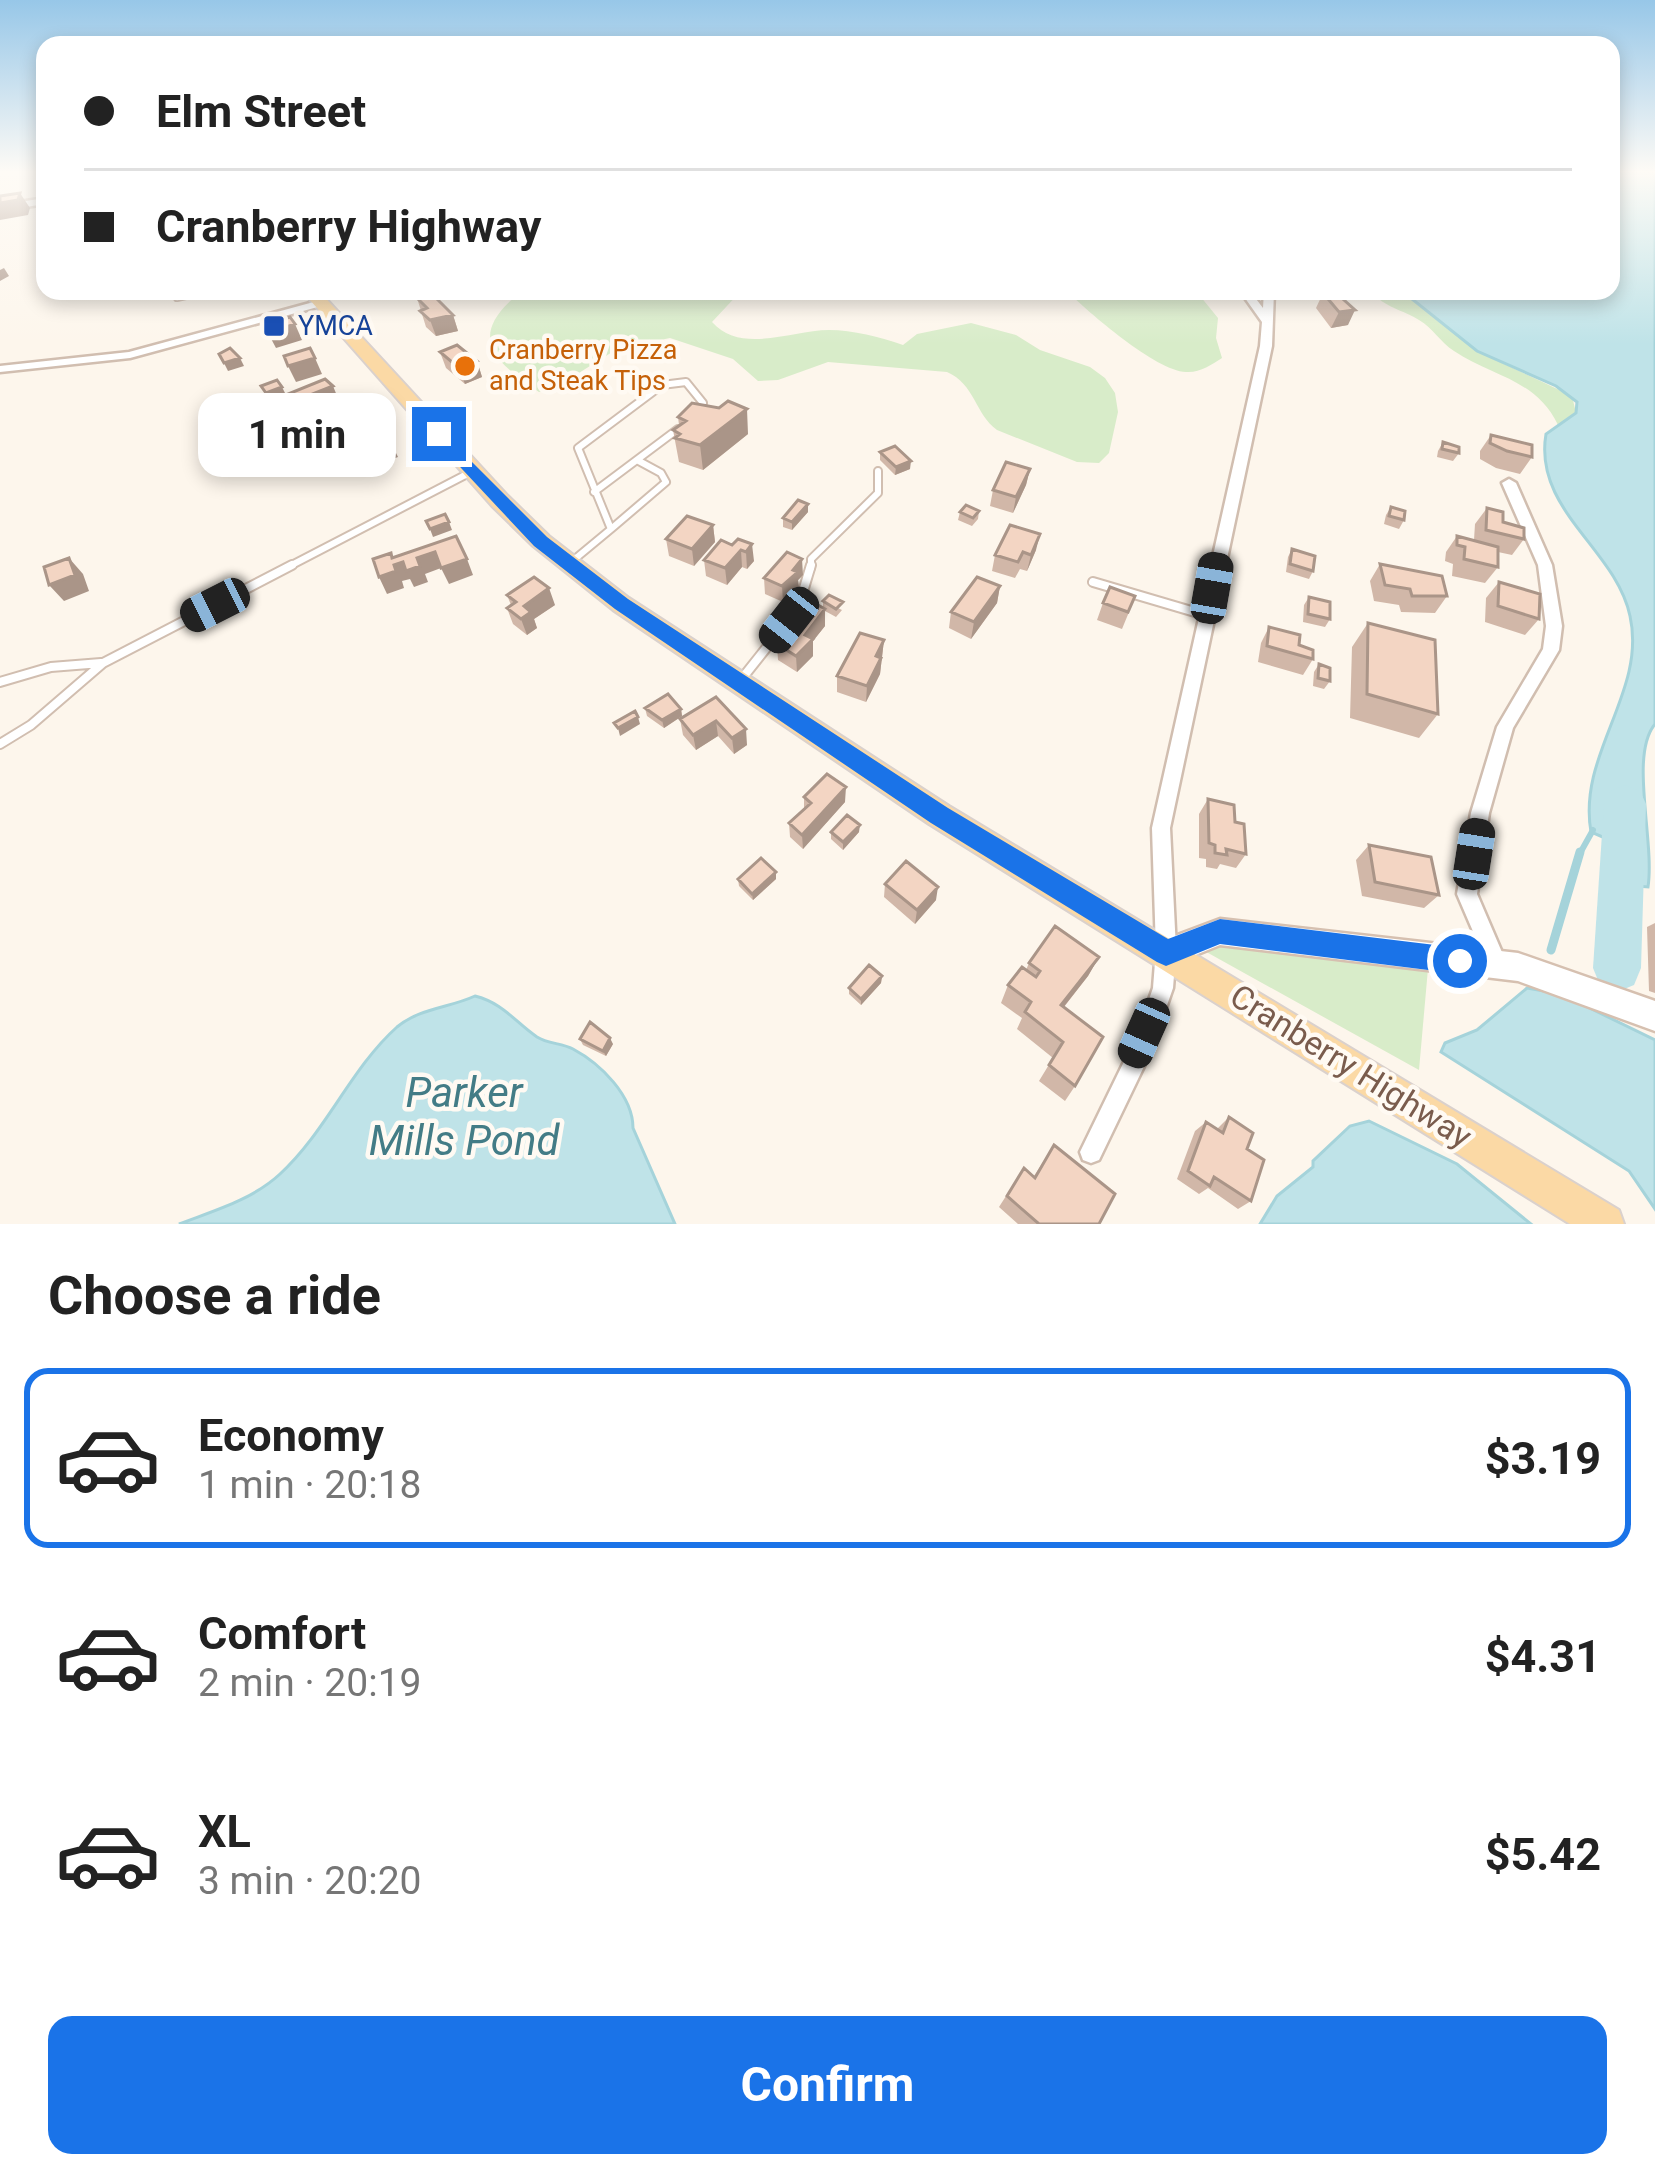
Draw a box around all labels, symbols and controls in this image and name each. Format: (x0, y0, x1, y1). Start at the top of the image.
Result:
text: Elm Street (156, 85, 366, 138)
text: Cranberry Highway (156, 200, 541, 253)
place label: YMCA (298, 310, 373, 342)
marker: YMCA (261, 313, 287, 339)
place label: Cranberry Pizza and Steak Tips (489, 334, 677, 397)
marker: Cranberry Pizza and Steak Tips (452, 353, 478, 379)
callout: 1 min (199, 392, 397, 476)
route end (412, 407, 466, 461)
text: 1 min (248, 412, 346, 458)
car (1188, 549, 1236, 627)
car (175, 573, 255, 637)
car (753, 581, 825, 659)
car (1451, 816, 1497, 892)
route start (1433, 934, 1487, 988)
street label: Cranberry Highway (1223, 976, 1479, 1156)
car (1113, 993, 1175, 1073)
water label: Parker Mills Pond (369, 1068, 560, 1165)
text: Choose a ride (48, 1264, 381, 1327)
icon: car (54, 1404, 162, 1512)
text: Economy (198, 1409, 384, 1462)
text: $3.19 (1485, 1432, 1601, 1485)
text: 1 min · 20:18 (198, 1462, 421, 1508)
icon: car (54, 1602, 162, 1710)
text: Comfort (198, 1607, 366, 1660)
text: $4.31 (1485, 1630, 1601, 1683)
text: 2 min · 20:19 (198, 1660, 421, 1706)
icon: car (54, 1800, 162, 1908)
text: XL (198, 1805, 251, 1858)
text: $5.42 (1485, 1828, 1601, 1881)
text: 3 min · 20:20 (198, 1858, 421, 1904)
button: Confirm (48, 2016, 1607, 2154)

